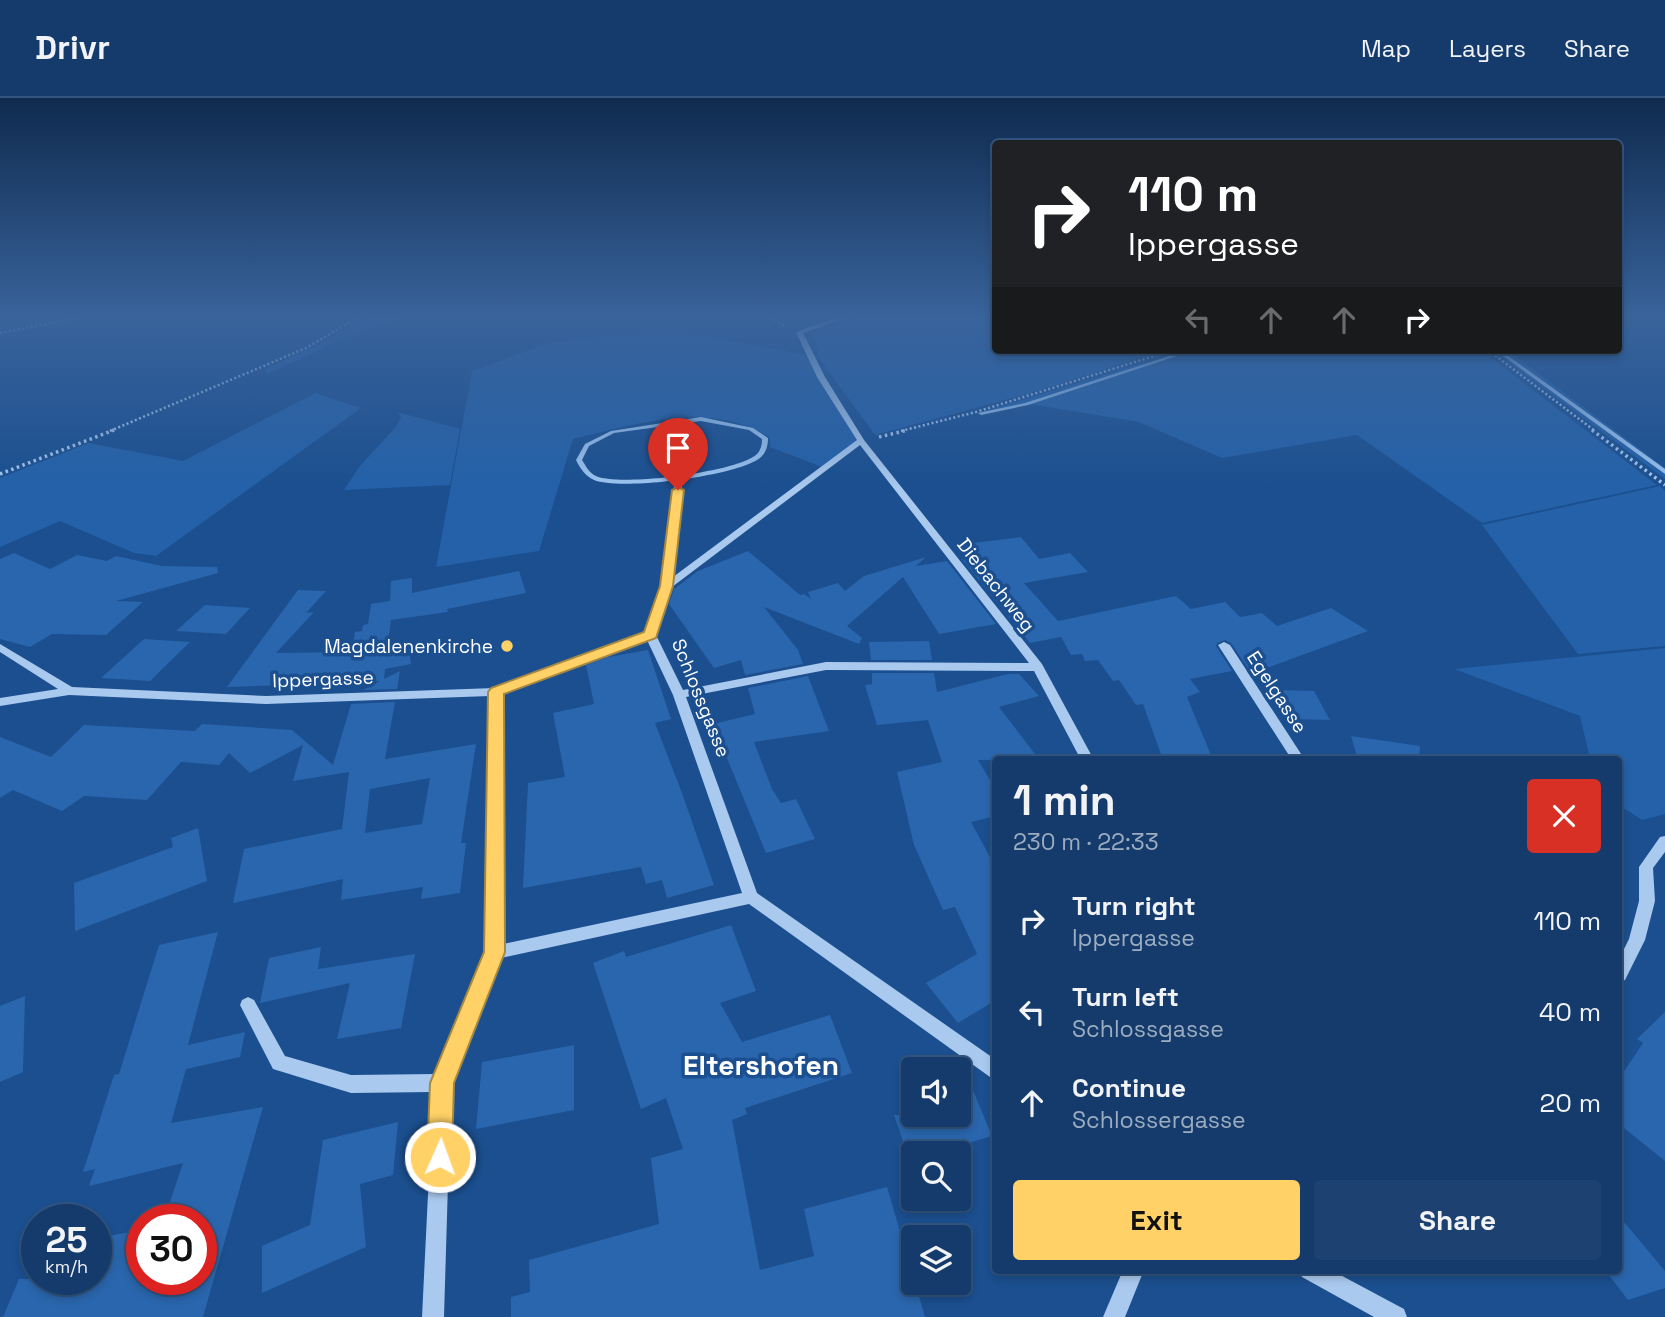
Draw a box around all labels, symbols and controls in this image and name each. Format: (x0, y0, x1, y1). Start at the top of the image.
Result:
text: Drivr (35, 27, 110, 69)
text: Map (1361, 33, 1411, 64)
text: Layers (1449, 33, 1526, 64)
text: Share (1564, 33, 1630, 64)
text: 110 m (1128, 163, 1258, 225)
icon: right (1013, 168, 1104, 259)
text: Ippergasse (1128, 224, 1299, 264)
icon: left (1179, 301, 1217, 339)
icon: ahead (1252, 301, 1290, 339)
icon: ahead (1325, 301, 1363, 339)
icon: right (1398, 301, 1436, 339)
pin (648, 418, 708, 490)
icon: arrive (659, 429, 697, 467)
street label: Diebachweg (951, 533, 1041, 637)
place label: Magdalenenkirche (324, 634, 493, 659)
street label: Schlossgasse (666, 635, 736, 761)
marker: Magdalenenkirche (499, 638, 515, 654)
street label: Egelgasse (1241, 646, 1313, 738)
street label: Ippergasse (272, 665, 374, 693)
text: 1 min (1013, 774, 1116, 827)
button: close (1527, 779, 1601, 853)
text: 230 m · 22:33 (1013, 827, 1159, 857)
text: Turn right (1072, 889, 1196, 923)
icon: right (1013, 902, 1051, 940)
text: 110 m (1534, 904, 1601, 938)
text: Ippergasse (1072, 923, 1195, 953)
text: Turn left (1072, 980, 1179, 1014)
icon: left (1013, 993, 1051, 1031)
text: 40 m (1539, 995, 1601, 1029)
text: Schlossgasse (1072, 1014, 1224, 1044)
district label: Eltershofen (683, 1047, 839, 1083)
map controls (901, 1057, 971, 1295)
button: sound (901, 1057, 971, 1127)
text: Continue (1072, 1071, 1186, 1105)
icon: ahead (1013, 1084, 1051, 1122)
text: 20 m (1540, 1086, 1601, 1120)
text: Schlossergasse (1072, 1105, 1246, 1135)
position arrow (403, 1120, 477, 1194)
button: search (901, 1141, 971, 1211)
button: Exit (1013, 1180, 1300, 1260)
button: Share (1314, 1180, 1601, 1260)
speed limit sign: 30 (126, 1204, 217, 1295)
text: 25 (46, 1218, 87, 1262)
button: layers (901, 1225, 971, 1295)
text: km/h (45, 1255, 88, 1278)

